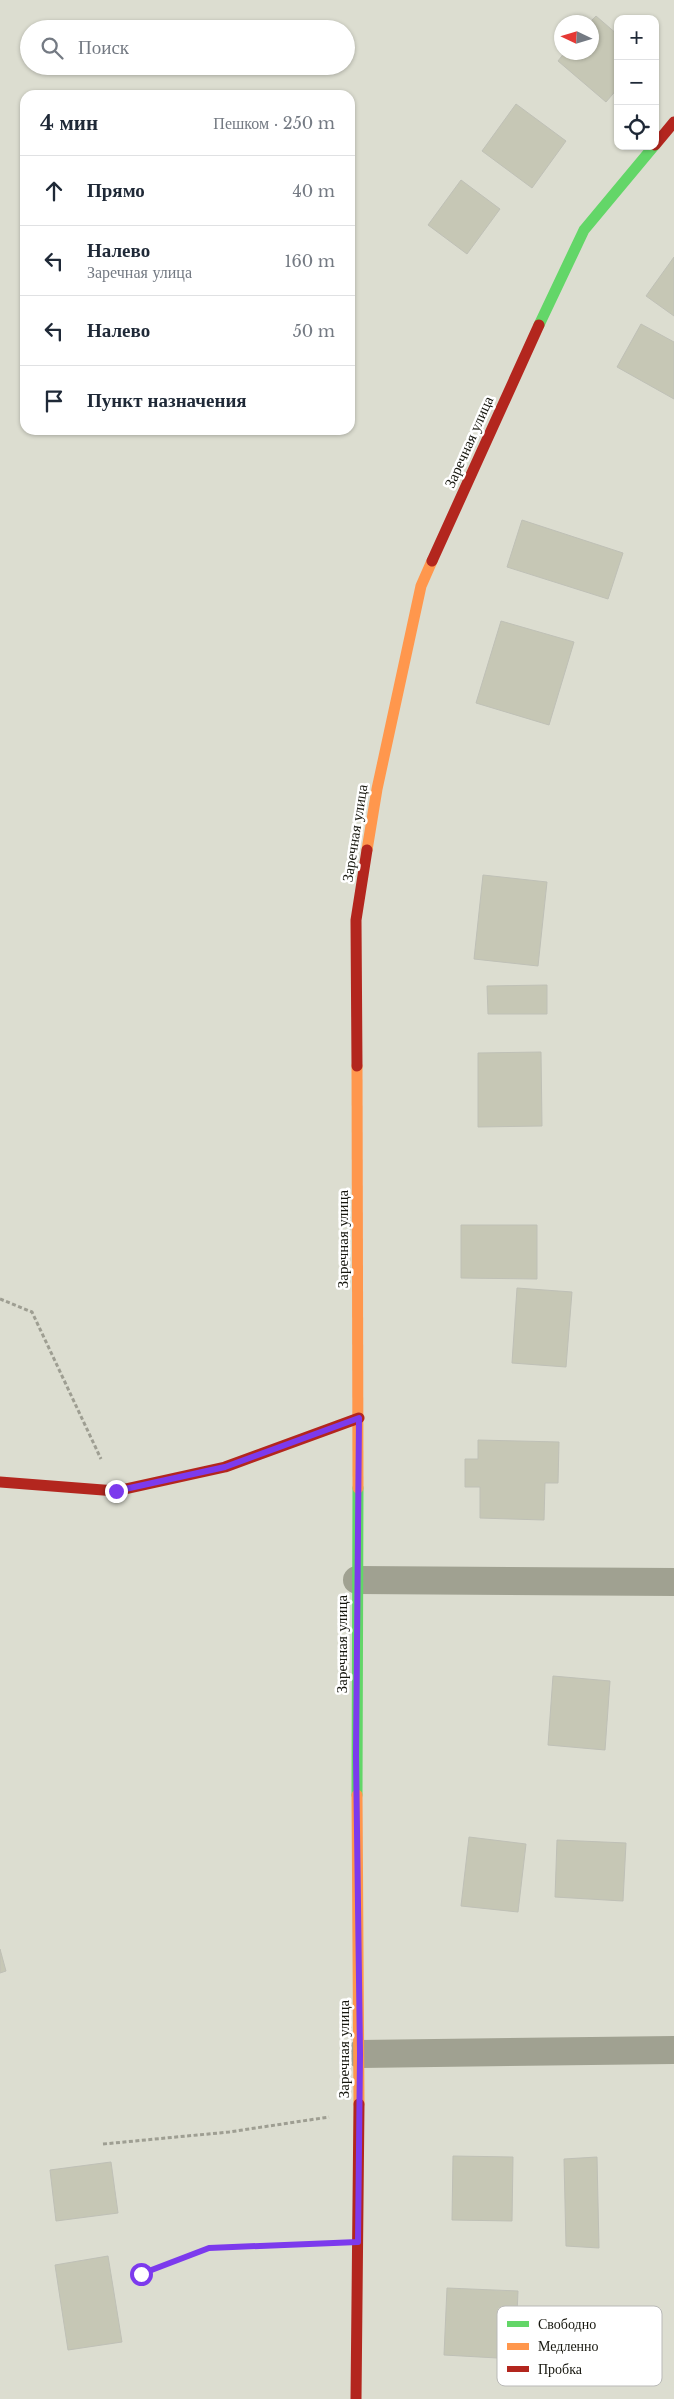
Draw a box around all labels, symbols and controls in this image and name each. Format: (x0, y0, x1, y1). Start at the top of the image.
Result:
north arrow (554, 15, 599, 60)
map controls (614, 15, 659, 150)
button: + (614, 15, 659, 60)
search box (20, 20, 355, 75)
icon: search (38, 34, 66, 62)
text: Поиск (78, 36, 129, 59)
button: − (614, 60, 659, 105)
button: locate (614, 105, 659, 150)
text: 4 мин (40, 110, 98, 136)
text: Пешком · 250 m (213, 113, 335, 133)
icon: ahead (40, 177, 68, 205)
text: Прямо (87, 179, 145, 202)
text: 40 m (292, 181, 335, 201)
text: Налево (87, 239, 150, 262)
icon: left (40, 247, 68, 275)
text: 160 m (284, 251, 335, 271)
text: Заречная улица (87, 262, 192, 282)
icon: left (40, 317, 68, 345)
text: Налево (87, 319, 150, 342)
text: 50 m (293, 321, 335, 341)
icon: arrive (40, 387, 68, 415)
text: Пункт назначения (87, 389, 247, 412)
street label: Заречная улица (440, 393, 497, 491)
street label: Заречная улица (337, 782, 372, 883)
street label: Заречная улица (333, 1189, 352, 1288)
route end (105, 1480, 128, 1503)
street label: Заречная улица (332, 1594, 351, 1693)
street label: Заречная улица (334, 1999, 353, 2098)
route start (130, 2263, 153, 2286)
legend (497, 2306, 662, 2386)
text: Свободно (538, 2315, 596, 2333)
text: Медленно (538, 2337, 599, 2355)
text: Пробка (538, 2360, 583, 2378)

